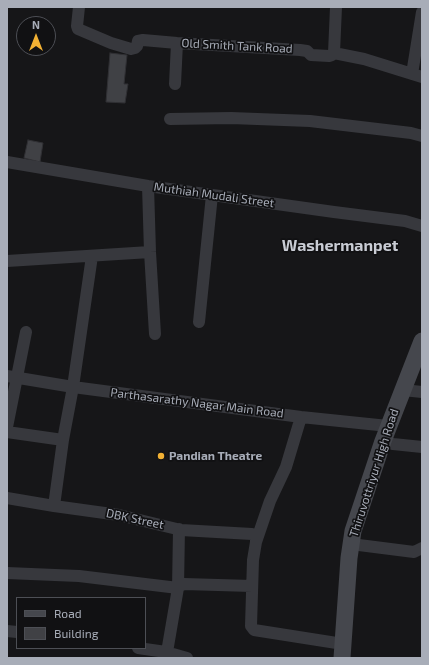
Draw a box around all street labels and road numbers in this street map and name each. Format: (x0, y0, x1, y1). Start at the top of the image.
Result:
street label: Old Smith Tank Road (181, 36, 293, 56)
street label: Muthiah Mudali Street (153, 179, 275, 211)
street label: Parthasarathy Nagar Main Road (110, 385, 284, 421)
street label: Thiruvottriyur High Road (346, 407, 402, 539)
street label: DBK Street (105, 506, 165, 532)

